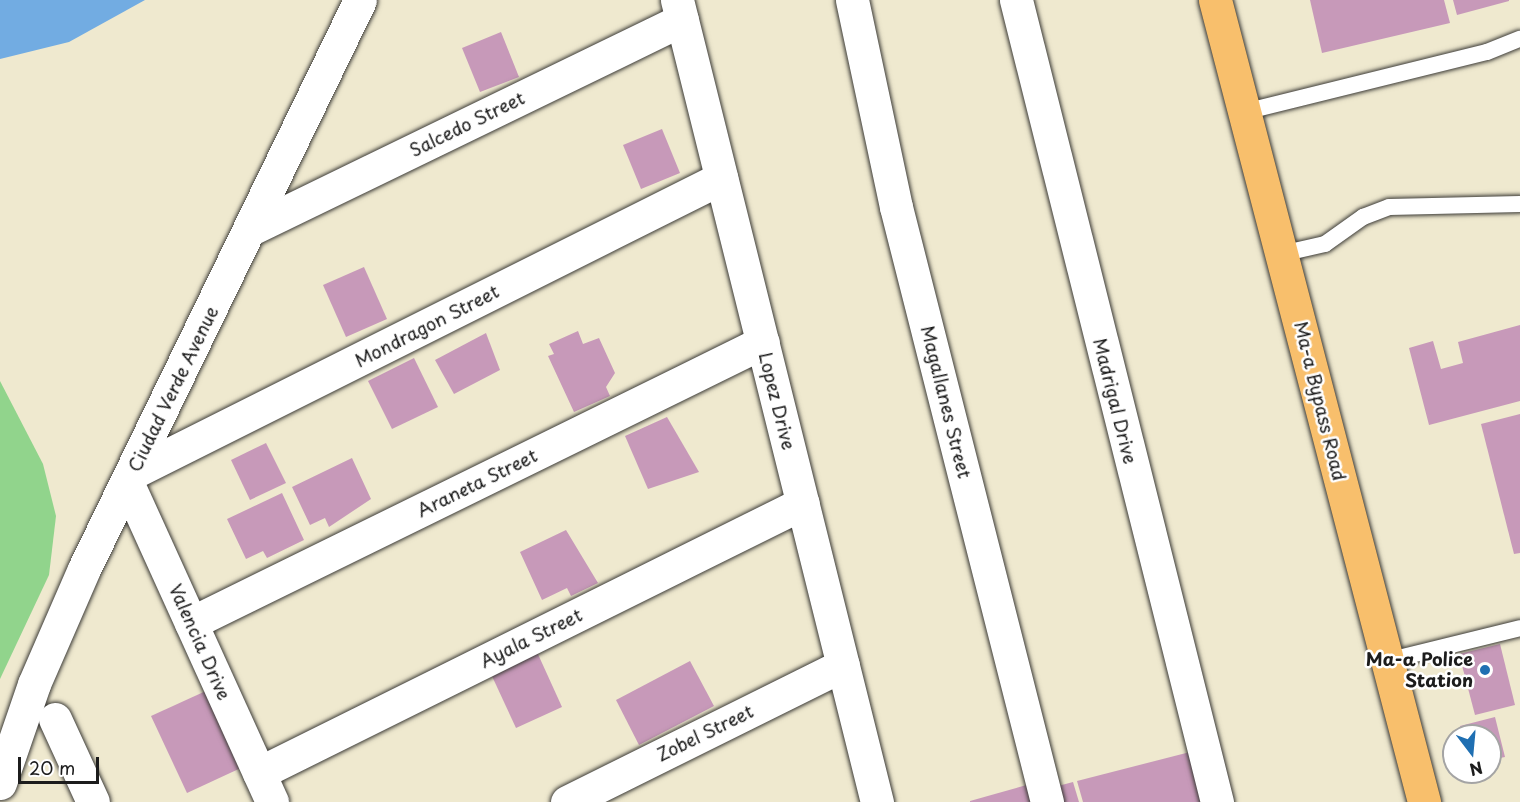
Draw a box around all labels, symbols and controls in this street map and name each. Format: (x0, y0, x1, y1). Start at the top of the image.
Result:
street label: Salcedo Street (406, 87, 528, 161)
street label: Mondragon Street (351, 280, 503, 372)
street label: Ciudad Verde Avenue (123, 302, 223, 476)
street label: Ma-a Bypass Road (1290, 319, 1350, 483)
street label: Magallanes Street (916, 323, 976, 481)
street label: Madrigal Drive (1089, 335, 1141, 467)
street label: Lopez Drive (754, 349, 800, 453)
street label: Araneta Street (412, 444, 542, 522)
street label: Valencia Drive (165, 581, 235, 703)
street label: Ayala Street (476, 604, 586, 672)
place label: Ma-a Police Station (1366, 649, 1473, 692)
marker: Ma-a Police Station (1478, 663, 1492, 677)
street label: Zobel Street (652, 700, 758, 766)
north arrow (1442, 724, 1502, 784)
scale bar (21, 745, 102, 783)
text: 20 m (29, 754, 75, 781)
text: N (1467, 756, 1486, 783)

